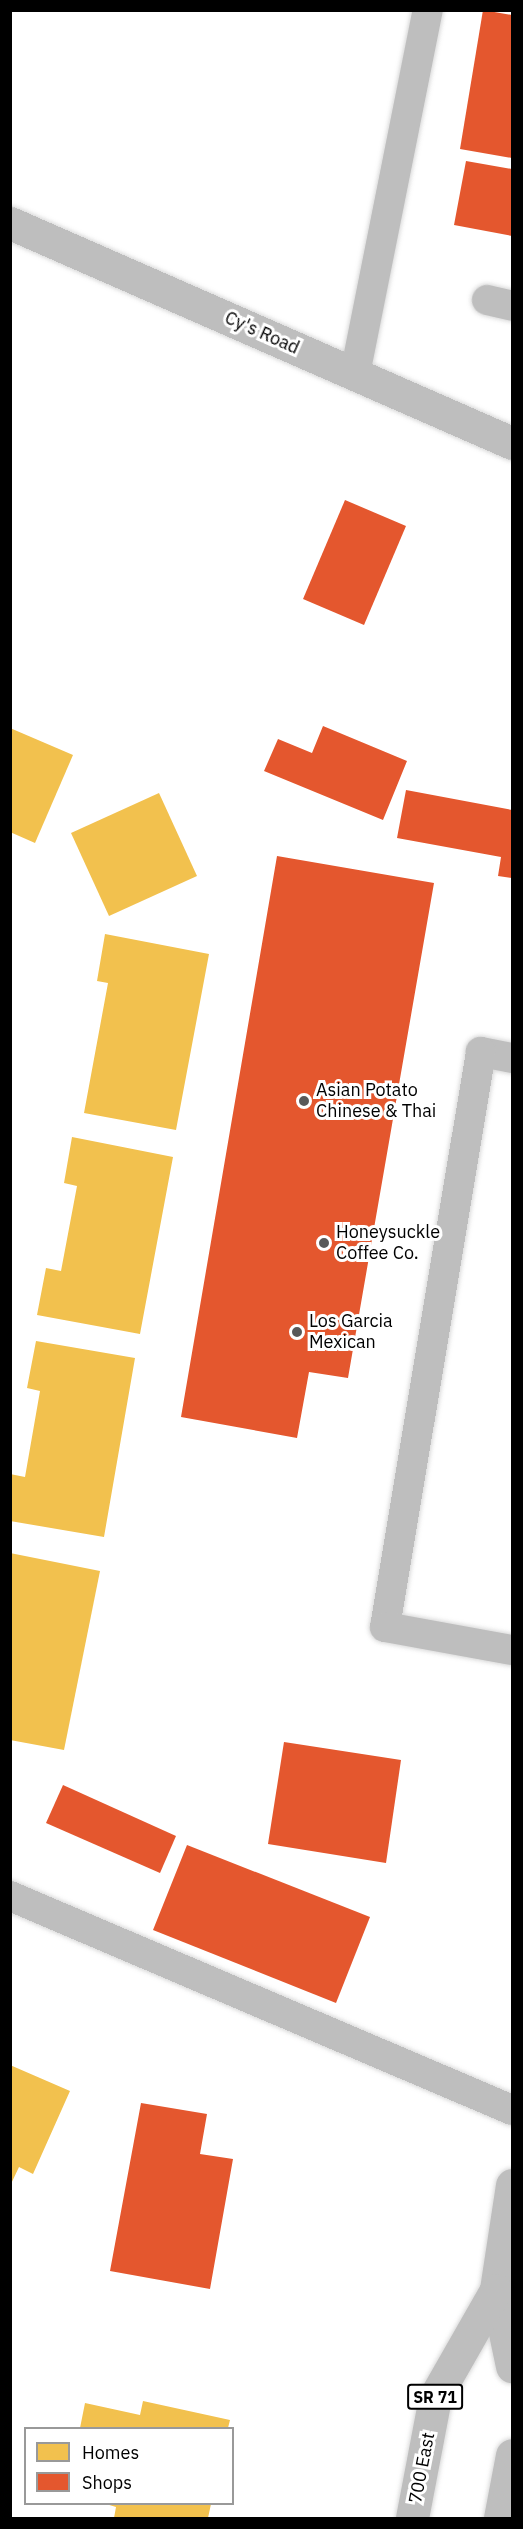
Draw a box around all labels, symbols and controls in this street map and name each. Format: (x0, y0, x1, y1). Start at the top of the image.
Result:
street label: Cy's Road (221, 307, 303, 359)
place label: Asian Potato Chinese & Thai (316, 1080, 436, 1122)
marker: Asian Potato Chinese & Thai (297, 1094, 311, 1108)
place label: Honeysuckle Coffee Co. (336, 1222, 440, 1264)
marker: Honeysuckle Coffee Co. (317, 1236, 331, 1250)
place label: Los Garcia Mexican (309, 1311, 393, 1354)
marker: Los Garcia Mexican (290, 1325, 304, 1339)
road number: SR 71 (406, 2384, 464, 2410)
legend (24, 2427, 234, 2505)
street label: 700 East (405, 2431, 439, 2505)
text: Homes (82, 2441, 139, 2464)
text: Shops (82, 2471, 132, 2494)

